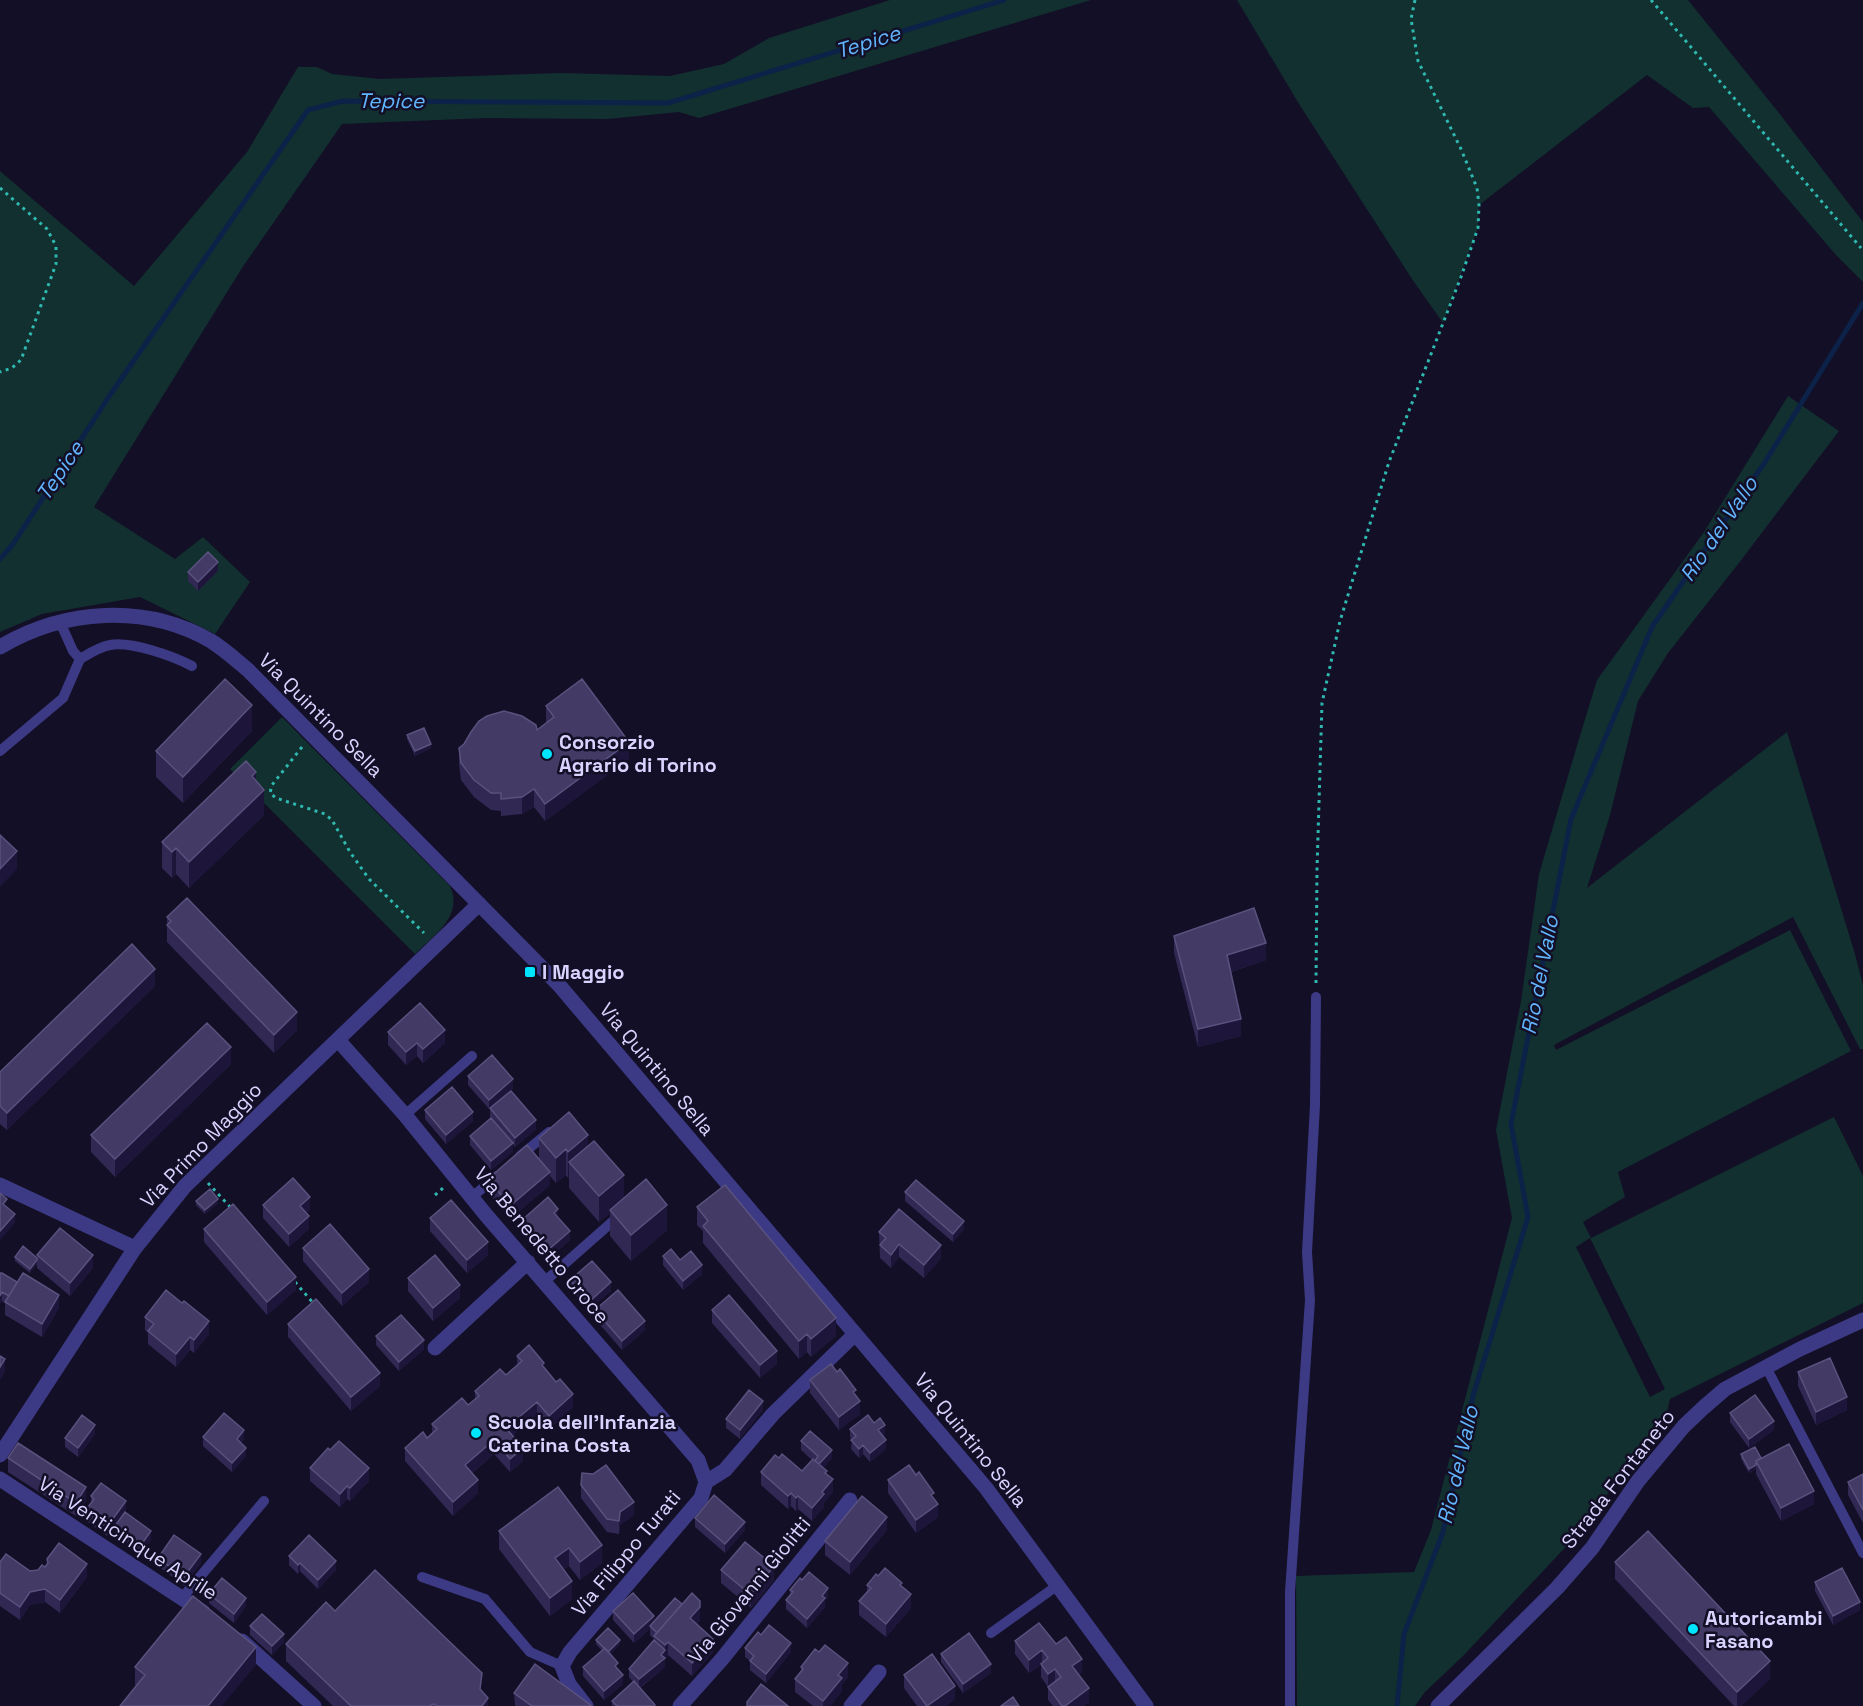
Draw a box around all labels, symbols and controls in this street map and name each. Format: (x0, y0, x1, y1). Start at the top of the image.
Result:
water label: Tepice (832, 18, 905, 64)
water label: Tepice (358, 87, 426, 114)
water label: Tepice (30, 434, 90, 506)
water label: Rio del Vallo (1674, 470, 1764, 586)
street label: Via Quintino Sella (253, 647, 389, 783)
place label: Consorzio Agrario di Torino (559, 729, 717, 778)
marker: Consorzio Agrario di Torino (540, 747, 554, 761)
water label: Rio del Vallo (1515, 912, 1564, 1037)
place label: I Maggio (542, 959, 624, 985)
marker: I Maggio (523, 965, 537, 979)
street label: Via Quintino Sella (594, 997, 720, 1141)
street label: Via Primo Maggio (134, 1077, 268, 1213)
street label: Via Benedetto Croce (469, 1161, 615, 1329)
street label: Via Quintino Sella (909, 1367, 1033, 1513)
water label: Rio del Vallo (1431, 1402, 1484, 1527)
street label: Strada Fontaneto (1555, 1404, 1681, 1554)
place label: Scuola dell'Infanzia Caterina Costa (488, 1409, 677, 1458)
marker: Scuola dell'Infanzia Caterina Costa (469, 1426, 483, 1440)
street label: Via Venticinque Aprile (33, 1470, 223, 1606)
street label: Via Filippo Turati (566, 1485, 686, 1621)
street label: Via Giovanni Giolitti (682, 1511, 816, 1669)
place label: Autoricambi Fasano (1705, 1605, 1823, 1654)
marker: Autoricambi Fasano (1686, 1622, 1700, 1636)

